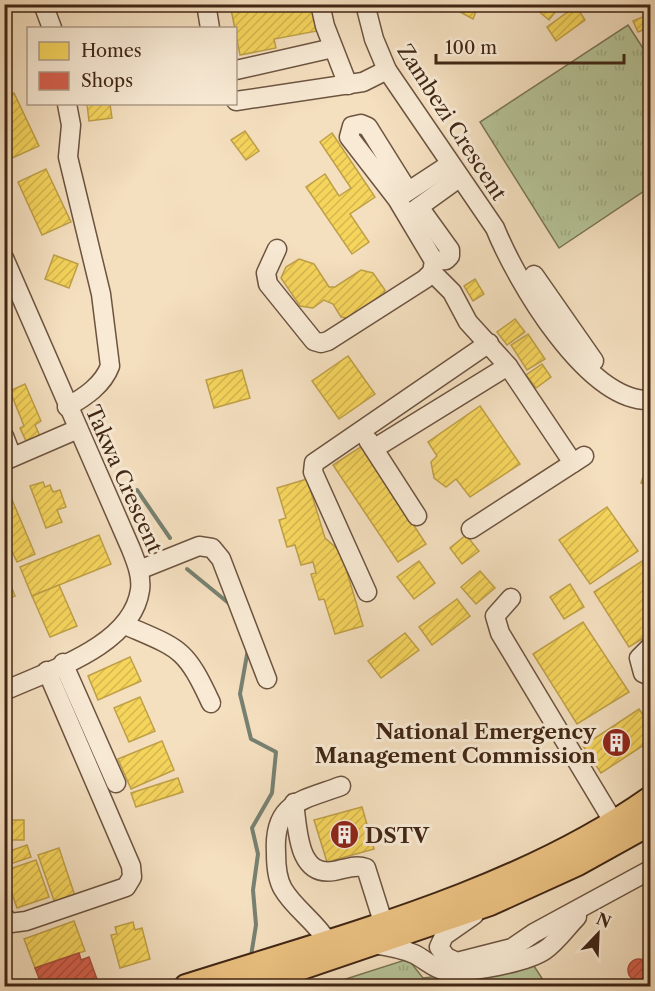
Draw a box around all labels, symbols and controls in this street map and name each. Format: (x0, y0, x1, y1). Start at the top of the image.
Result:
legend (27, 27, 237, 105)
scale bar (436, 27, 624, 65)
text: 100 m (445, 37, 497, 59)
street label: Zambezi Crescent (392, 39, 512, 205)
text: Homes (81, 40, 142, 62)
text: Shops (81, 70, 133, 92)
street label: Takwa Crescent (80, 401, 168, 557)
place label: National Emergency Management Commission (315, 719, 597, 768)
building icon: National Emergency Management Commission (601, 727, 633, 759)
building icon: DSTV (328, 819, 360, 851)
place label: DSTV (365, 823, 430, 848)
north arrow (568, 904, 628, 964)
text: N (594, 908, 614, 932)

